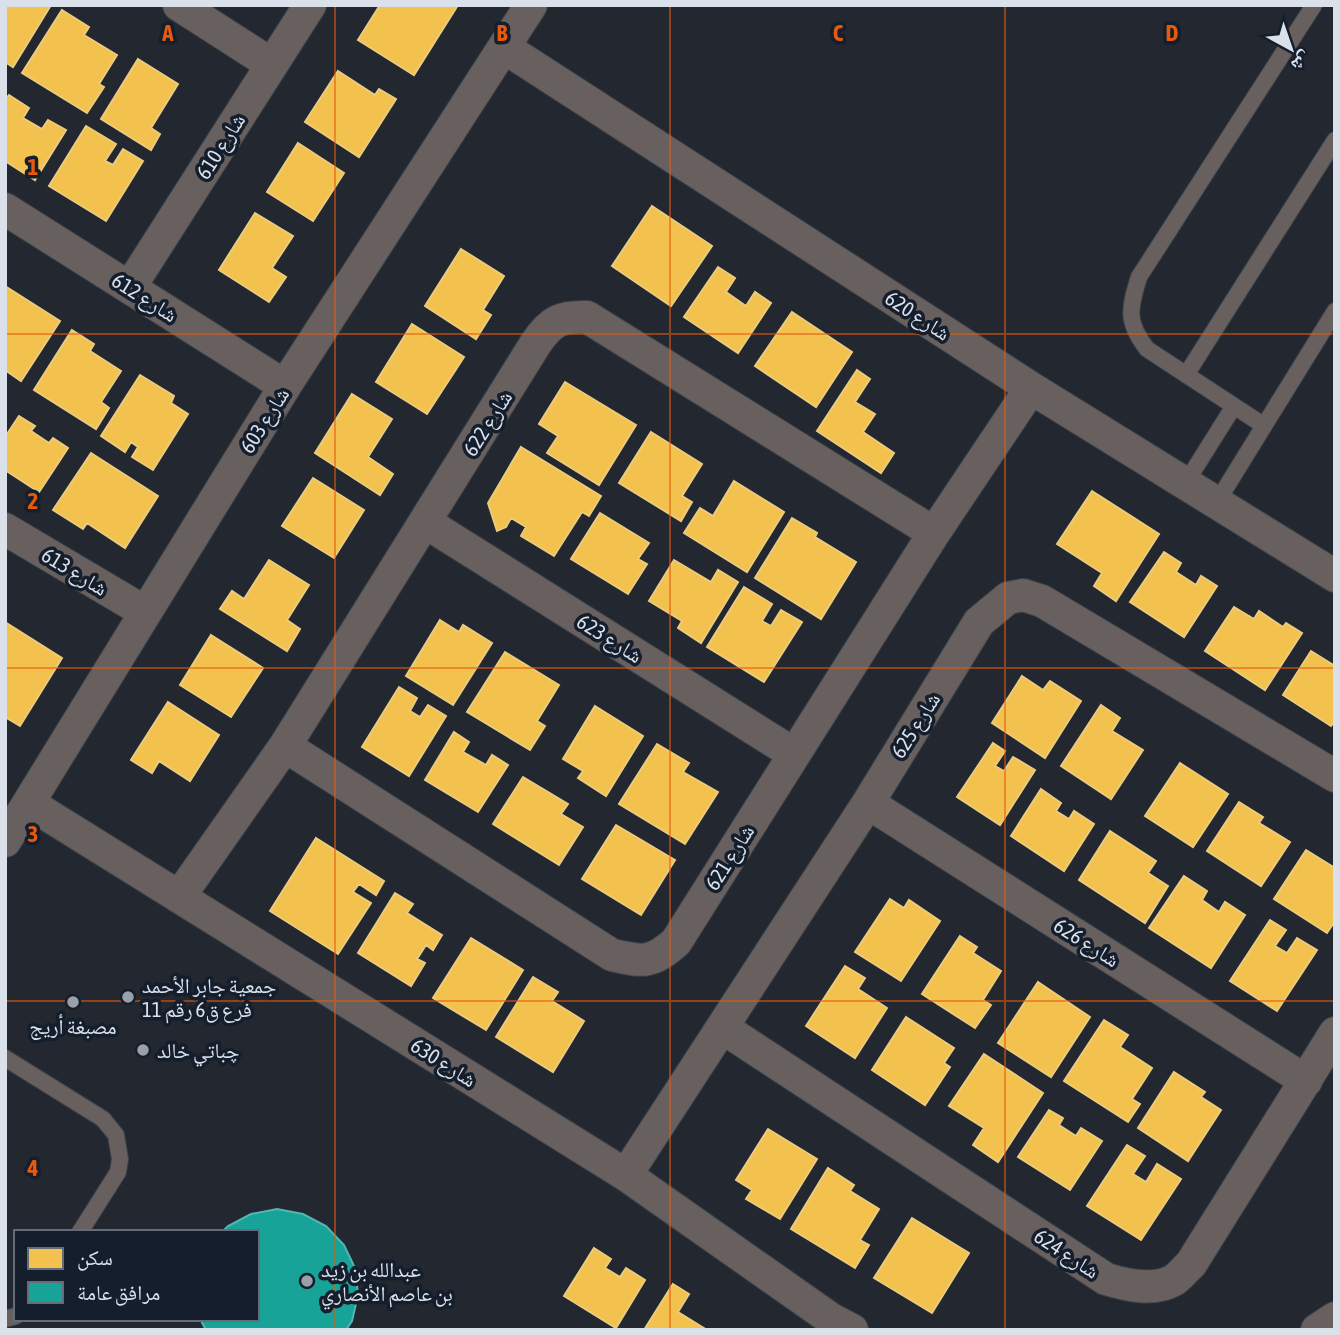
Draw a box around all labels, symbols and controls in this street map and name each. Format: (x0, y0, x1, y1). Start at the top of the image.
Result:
north arrow (1256, 14, 1326, 84)
text: A (161, 20, 174, 46)
text: B (497, 20, 508, 46)
text: C (833, 20, 844, 46)
text: D (1166, 20, 1179, 46)
text: ش (1286, 46, 1317, 77)
street label: شارع 610 (191, 109, 251, 184)
text: 1 (28, 154, 39, 180)
street label: شارع 612 (107, 268, 182, 328)
street label: شارع 620 (880, 285, 955, 346)
street label: شارع 603 (235, 383, 295, 458)
street label: شارع 622 (458, 386, 518, 461)
text: 2 (28, 488, 38, 514)
street label: شارع 613 (37, 542, 112, 602)
street label: شارع 623 (572, 609, 647, 669)
street label: شارع 625 (886, 688, 946, 763)
street label: شارع 621 (700, 820, 760, 895)
text: 3 (28, 821, 38, 847)
street label: شارع 626 (1049, 913, 1124, 973)
place label: جمعية جابر الأحمد فرع ق6 رقم 11 (142, 973, 276, 1024)
marker: جمعية جابر الأحمد فرع ق6 رقم 11 (120, 989, 136, 1005)
marker: مصبغة أريج (65, 994, 81, 1010)
place label: مصبغة أريج (29, 1014, 117, 1040)
street label: شارع 630 (406, 1033, 481, 1093)
place label: چباتي خالد (157, 1038, 239, 1067)
marker: چباتي خالد (135, 1042, 151, 1058)
text: 4 (27, 1155, 39, 1181)
street label: شارع 624 (1029, 1223, 1104, 1284)
legend (14, 1230, 259, 1321)
text: سكن (77, 1245, 113, 1271)
place label: عبدالله بن زيد بن عاصم الأنصاري (321, 1257, 453, 1310)
marker: عبدالله بن زيد بن عاصم الأنصاري (299, 1273, 315, 1289)
text: مرافق عامة (77, 1280, 160, 1306)

